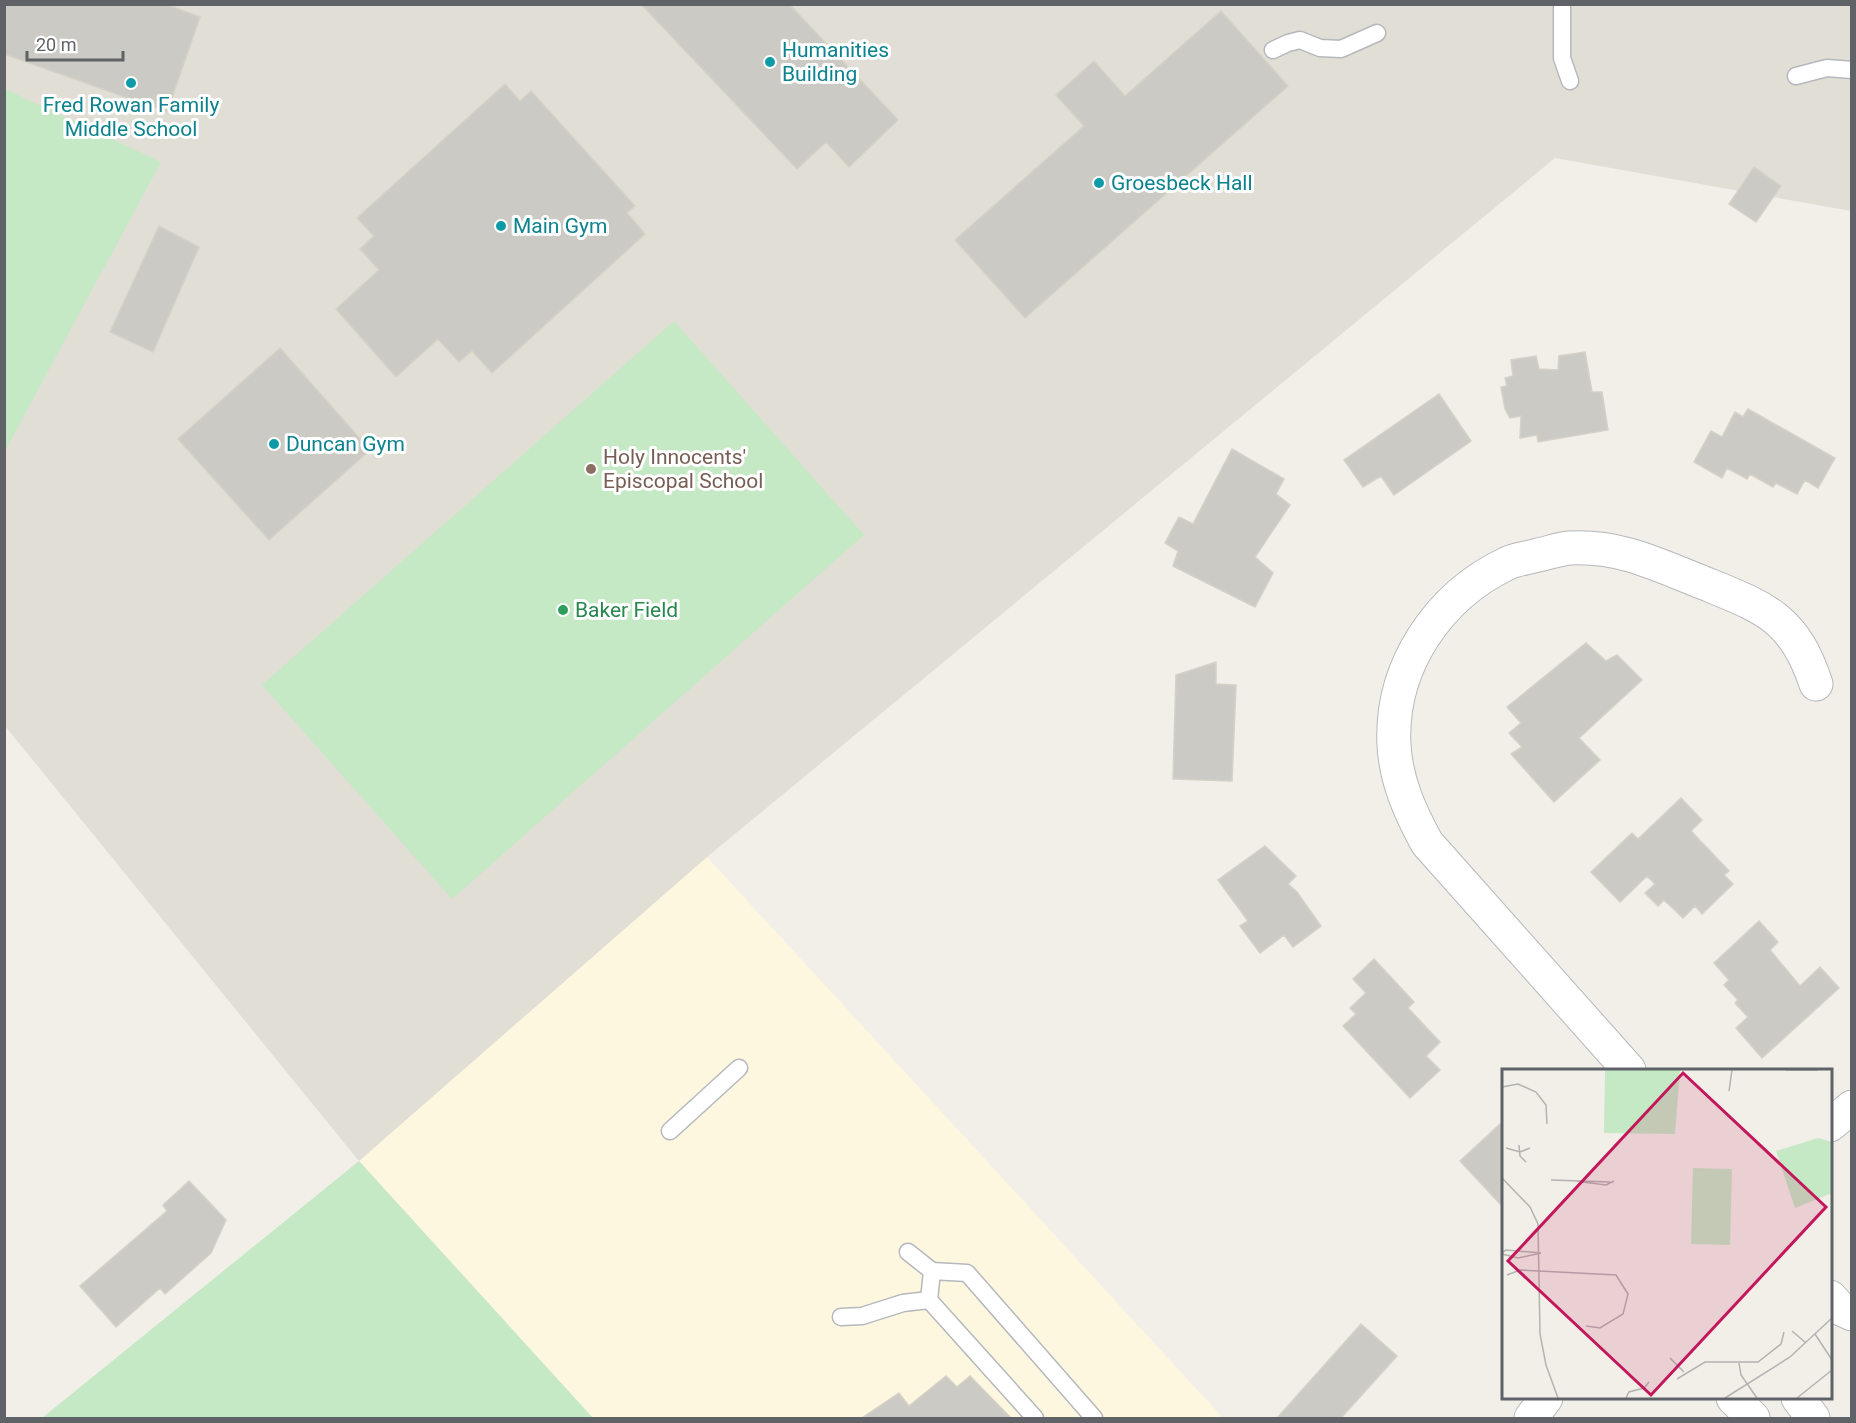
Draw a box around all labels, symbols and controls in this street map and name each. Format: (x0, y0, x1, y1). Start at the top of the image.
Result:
scale bar (27, 24, 123, 62)
text: 20 m (36, 34, 76, 55)
place label: Humanities Building (782, 38, 889, 86)
marker: Humanities Building (763, 55, 777, 69)
marker: Fred Rowan Family Middle School (124, 76, 138, 90)
place label: Fred Rowan Family Middle School (43, 93, 219, 141)
place label: Groesbeck Hall (1111, 171, 1253, 195)
marker: Groesbeck Hall (1092, 176, 1106, 190)
place label: Main Gym (513, 214, 607, 238)
marker: Main Gym (494, 219, 508, 233)
place label: Duncan Gym (286, 432, 405, 456)
marker: Duncan Gym (267, 437, 281, 451)
place label: Holy Innocents' Episcopal School (603, 445, 763, 493)
marker: Holy Innocents' Episcopal School (584, 462, 598, 476)
place label: Baker Field (575, 598, 678, 622)
marker: Baker Field (556, 603, 570, 617)
inset map (1502, 1069, 1832, 1399)

